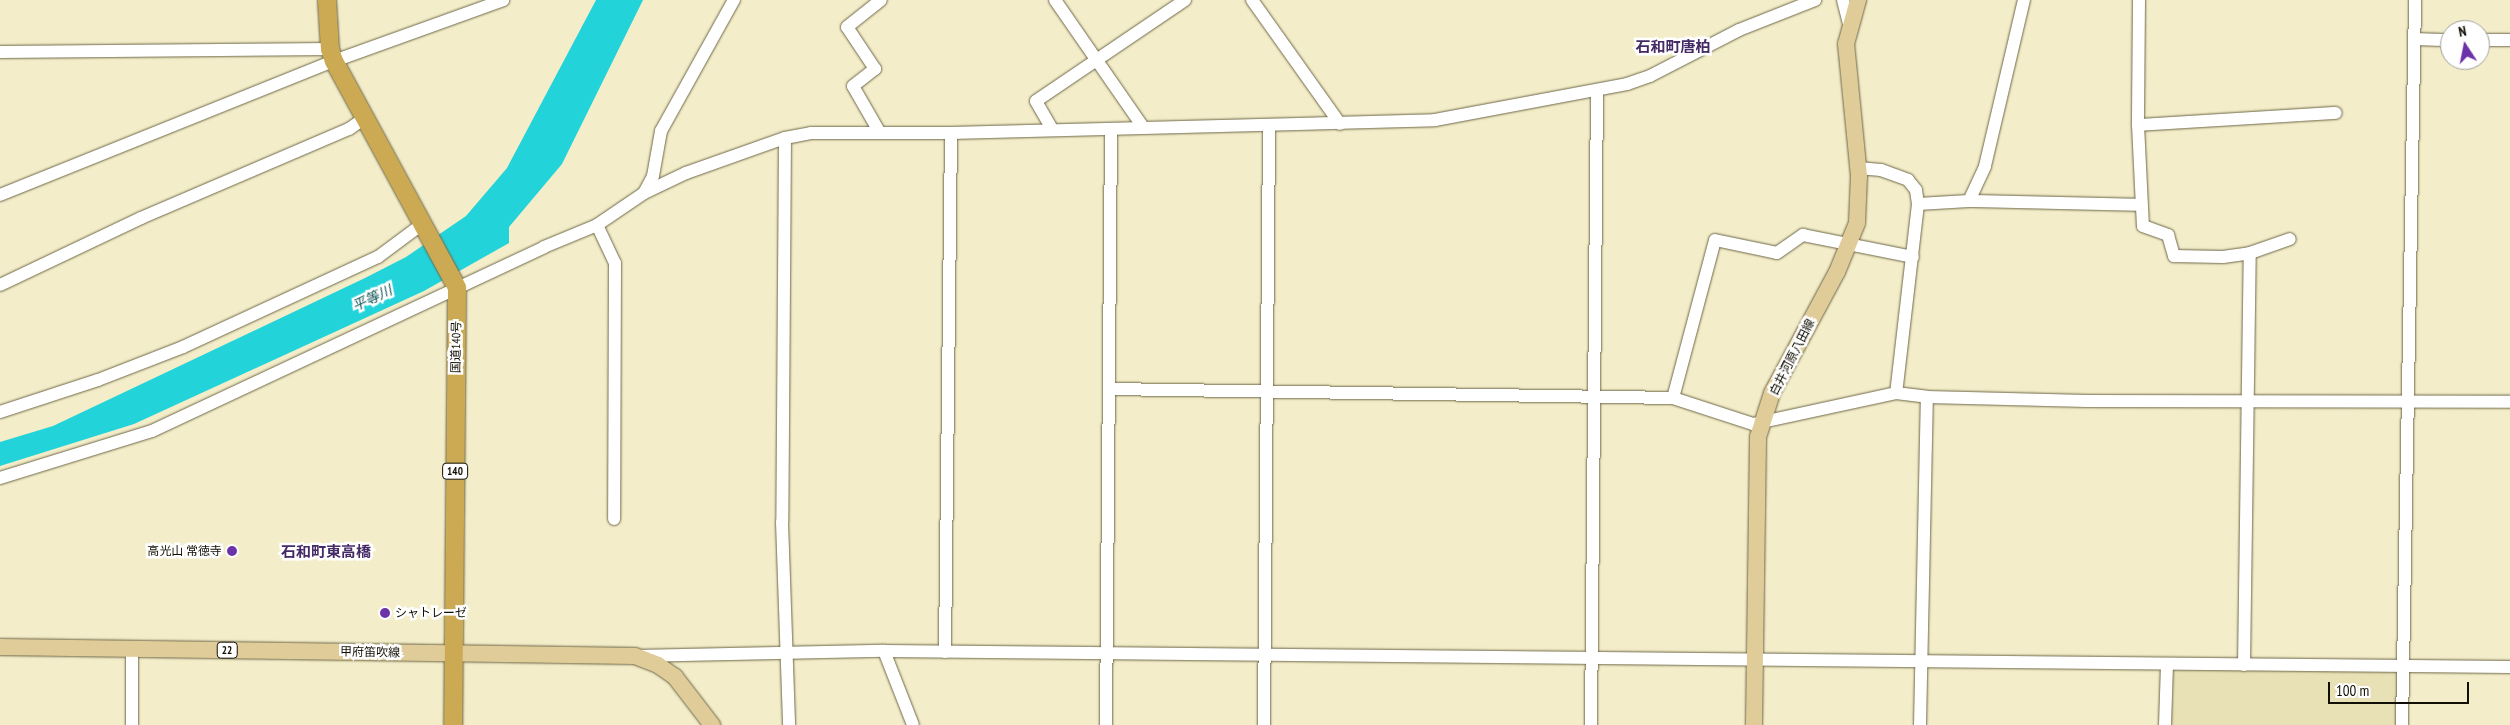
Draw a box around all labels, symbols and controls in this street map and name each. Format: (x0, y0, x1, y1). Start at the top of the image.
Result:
north arrow (2440, 20, 2490, 70)
text: N (2457, 22, 2468, 41)
district label: 石和町唐柏 (1636, 38, 1710, 56)
water label: 平等川 (349, 282, 395, 314)
street label: 白井河原八田線 (1767, 316, 1817, 398)
street label: 国道140号 (448, 321, 464, 373)
road number: 140 (441, 462, 469, 480)
district label: 石和町東高橋 (281, 543, 371, 561)
place label: 高光山 常徳寺 (147, 544, 222, 558)
marker: 高光山 常徳寺 (226, 545, 238, 557)
place label: シャトレーゼ (395, 606, 467, 620)
marker: シャトレーゼ (379, 607, 391, 619)
road number: 22 (216, 642, 238, 658)
street label: 甲府笛吹線 (340, 644, 400, 660)
scale bar (2330, 672, 2471, 704)
text: 100 m (2336, 681, 2369, 700)

